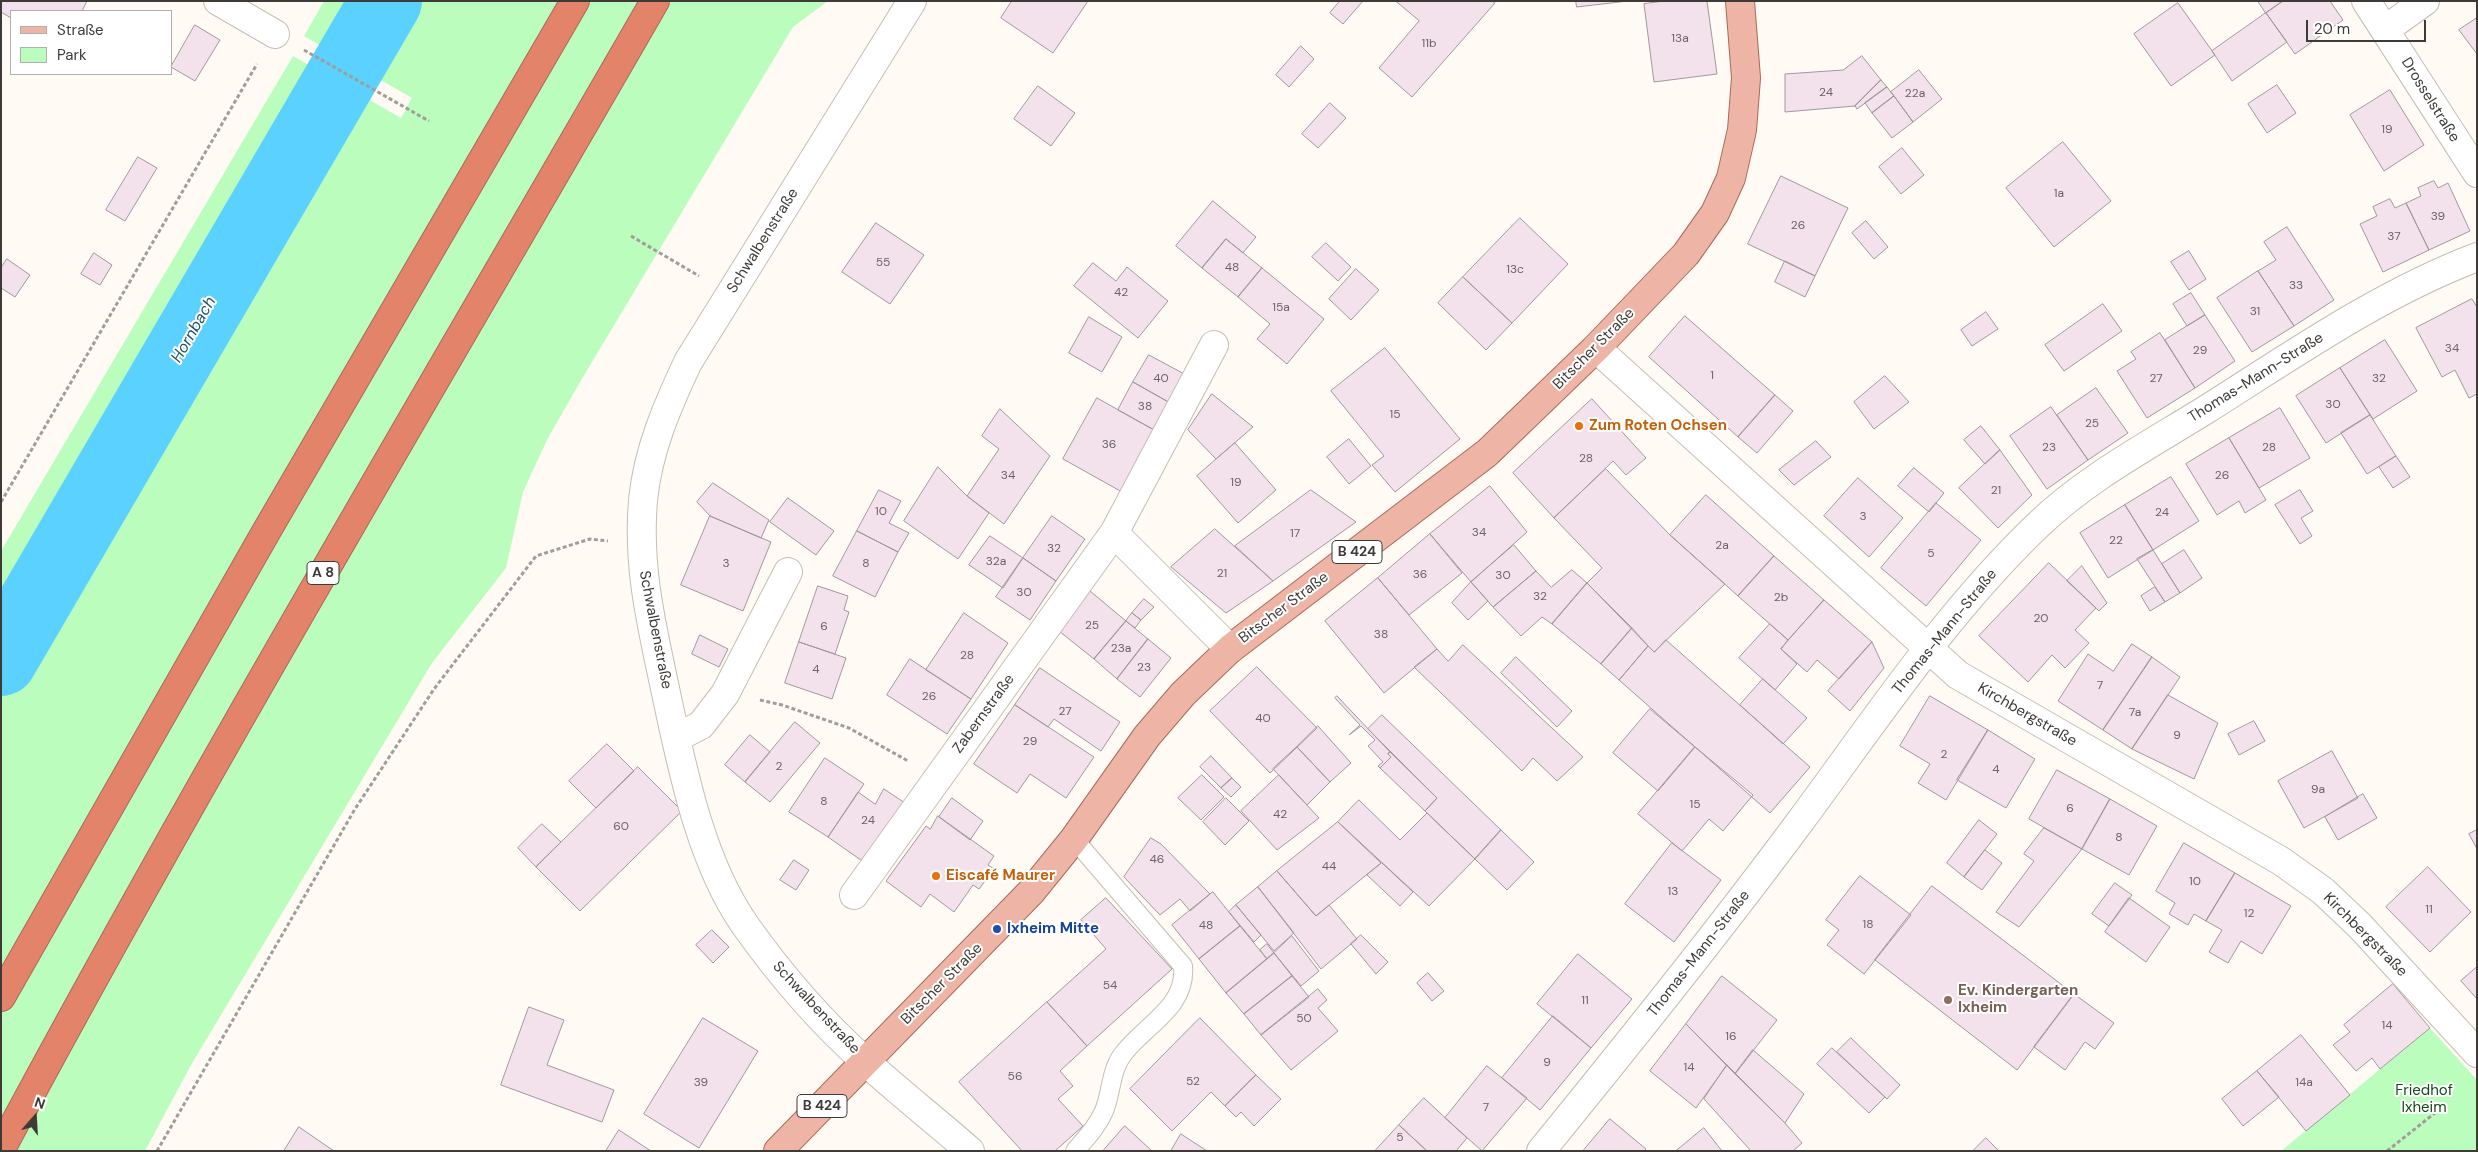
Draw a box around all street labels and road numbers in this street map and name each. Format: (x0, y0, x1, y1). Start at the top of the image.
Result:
street label: Drosselstraße (2397, 54, 2463, 146)
street label: Schwalbenstraße (724, 185, 802, 297)
street label: Bitscher Straße (1550, 305, 1638, 393)
street label: Thomas-Mann-Straße (2185, 329, 2327, 427)
road number: B 424 (1332, 540, 1382, 564)
road number: A 8 (307, 562, 339, 584)
street label: Thomas-Mann-Straße (1889, 566, 2001, 698)
street label: Bitscher Straße (1236, 568, 1332, 648)
street label: Schwalbenstraße (635, 569, 675, 691)
street label: Zabernstraße (949, 671, 1019, 757)
street label: Kirchbergstraße (1974, 679, 2080, 751)
street label: Thomas-Mann-Straße (1644, 887, 1754, 1021)
street label: Kirchbergstraße (2319, 889, 2411, 981)
street label: Bitscher Straße (898, 940, 986, 1028)
street label: Schwalbenstraße (768, 958, 864, 1058)
road number: B 424 (797, 1094, 847, 1118)

